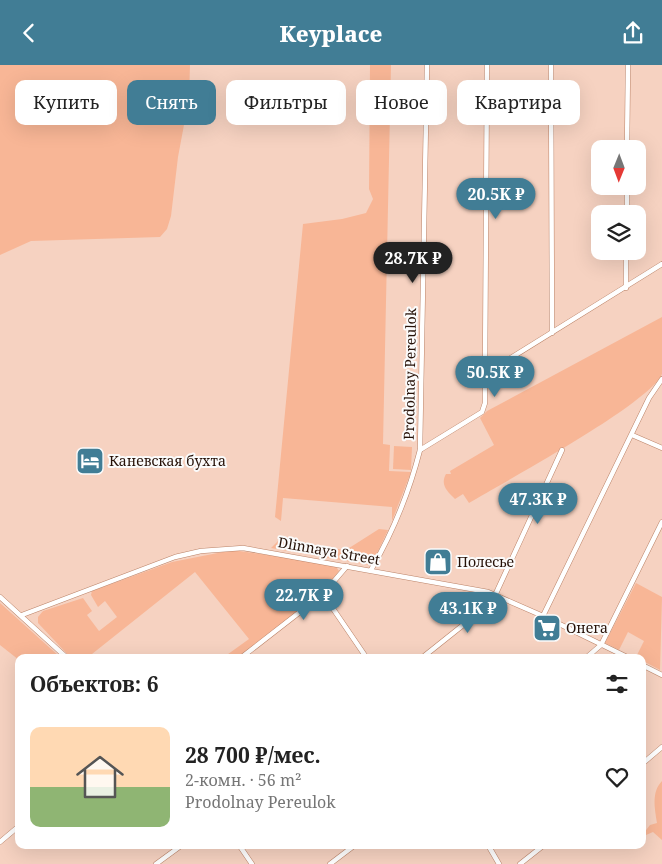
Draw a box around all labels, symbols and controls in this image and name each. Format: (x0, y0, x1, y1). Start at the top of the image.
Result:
text: Keyplace (280, 18, 382, 48)
icon: back (15, 19, 43, 47)
icon: share (619, 19, 647, 47)
chip: Купить (15, 80, 117, 125)
chip: Снять (127, 80, 216, 125)
chip: Фильтры (226, 80, 346, 125)
chip: Новое (356, 80, 447, 125)
chip: Квартира (457, 80, 580, 125)
north arrow (591, 140, 646, 195)
map controls (591, 140, 646, 260)
pin: 20.5K ₽ (450, 177, 542, 220)
text: 20.5K ₽ (467, 183, 525, 205)
button: layers (591, 205, 646, 260)
pin: 28.7K ₽ (367, 241, 459, 284)
text: 28.7K ₽ (384, 247, 442, 269)
street label: Prodolnay Pereulok (399, 307, 420, 440)
pin: 50.5K ₽ (449, 355, 541, 398)
text: 50.5K ₽ (466, 361, 524, 383)
hotel icon: Каневская бухта (75, 446, 105, 476)
place label: Каневская бухта (109, 451, 226, 470)
pin: 47.3K ₽ (492, 483, 584, 525)
text: 47.3K ₽ (509, 488, 567, 510)
street label: Dlinnaya Street (277, 532, 382, 569)
shop icon: Полесье (423, 547, 453, 577)
place label: Полесье (457, 552, 514, 571)
pin: 22.7K ₽ (258, 579, 350, 621)
text: 22.7K ₽ (275, 584, 333, 606)
pin: 43.1K ₽ (422, 591, 514, 634)
text: 43.1K ₽ (439, 597, 497, 619)
supermarket icon: Онега (532, 613, 562, 643)
place label: Онега (566, 618, 608, 637)
text: Объектов: 6 (30, 670, 159, 698)
icon: filters (603, 670, 631, 698)
text: 28 700 ₽/мес. (185, 741, 321, 769)
icon: home (70, 747, 130, 807)
icon: heart (603, 763, 631, 791)
text: 2-комн. · 56 m² (185, 769, 301, 791)
text: Prodolnay Pereulok (185, 791, 336, 813)

